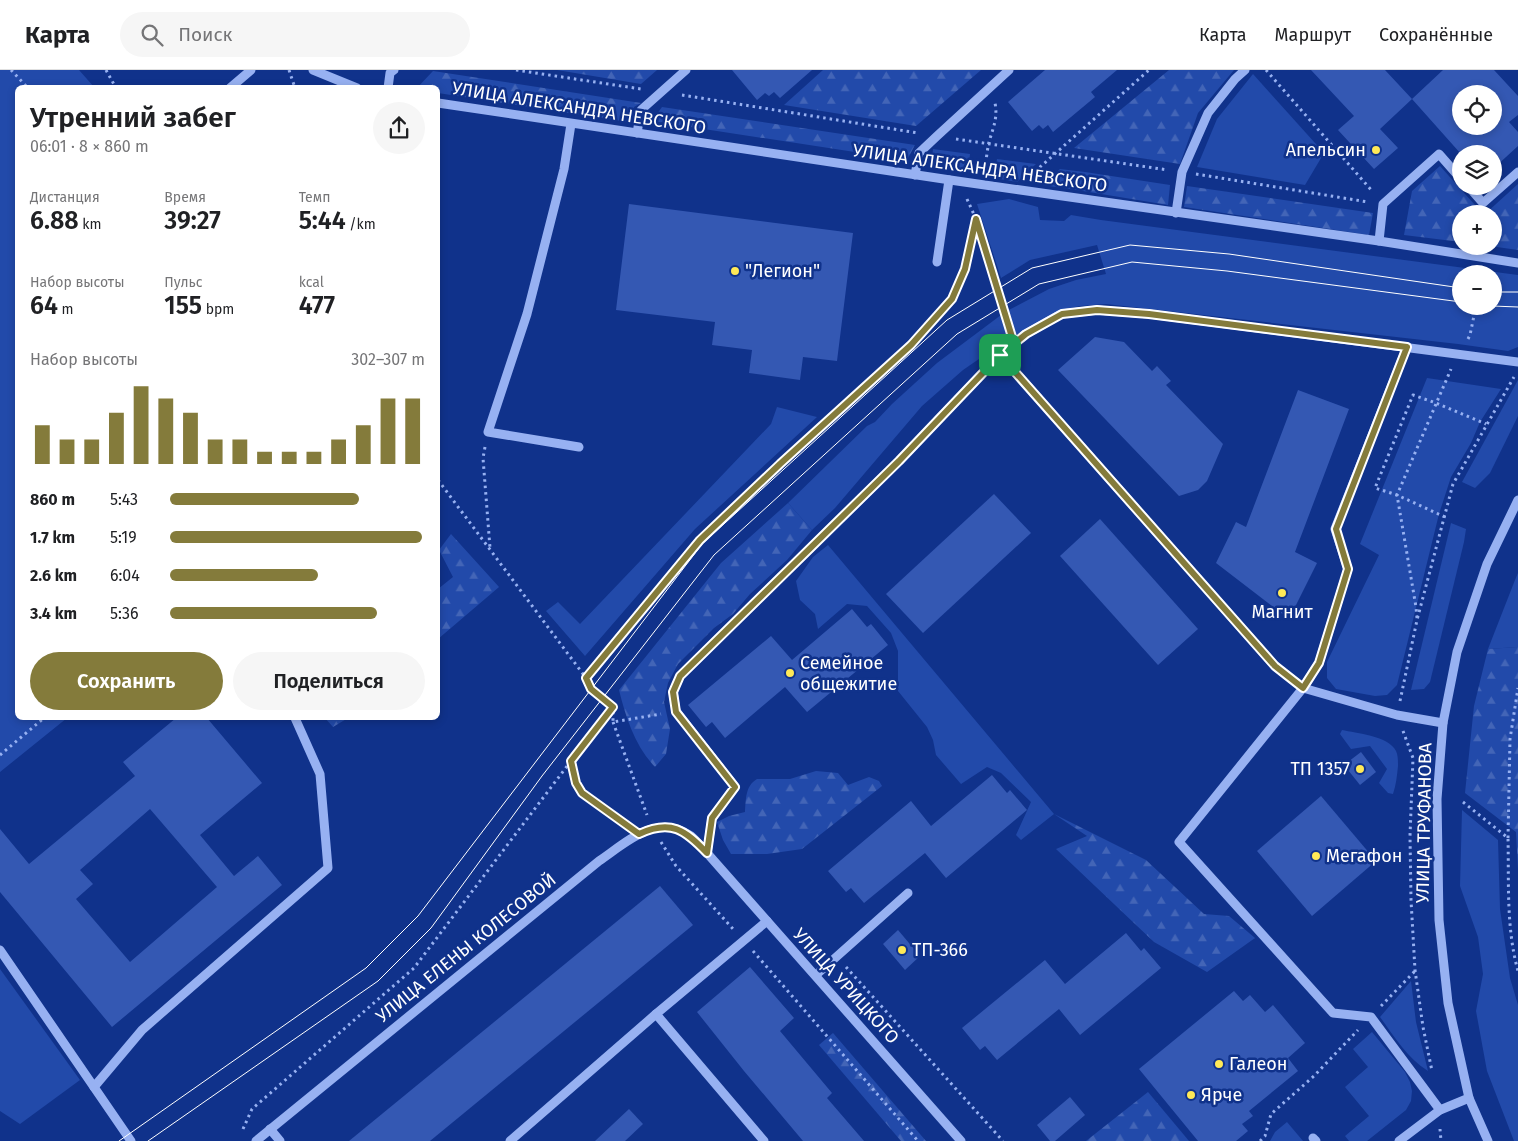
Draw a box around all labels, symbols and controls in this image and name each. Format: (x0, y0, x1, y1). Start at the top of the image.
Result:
search box (120, 12, 470, 57)
text: Карта (25, 21, 90, 49)
icon: search (138, 21, 166, 49)
text: Поиск (178, 23, 232, 46)
text: Карта (1199, 24, 1247, 46)
text: Маршрут (1275, 24, 1351, 46)
text: Сохранённые (1379, 24, 1493, 46)
street label: УЛИЦА АЛЕКСАНДРА НЕВСКОГО (450, 77, 708, 139)
map controls (1452, 85, 1502, 315)
button: locate (1452, 85, 1502, 135)
text: Утренний забег (30, 101, 236, 134)
button: share (373, 102, 425, 154)
text: 06:01 · 8 × 860 m (30, 137, 149, 156)
street label: УЛИЦА АЛЕКСАНДРА НЕВСКОГО (851, 139, 1109, 197)
place label: Апельсин (1286, 139, 1366, 161)
marker: Апельсин (1370, 144, 1382, 156)
button: layers (1452, 145, 1502, 195)
text: Дистанция (30, 189, 100, 206)
text: Время (164, 189, 206, 206)
text: Темп (299, 189, 330, 206)
button: + (1452, 205, 1502, 255)
text: 6.88 (30, 206, 79, 236)
text: 39:27 (164, 206, 221, 236)
text: 5:44 (299, 206, 346, 236)
text: km (79, 216, 102, 233)
text: /km (346, 216, 376, 233)
place label: "Легион" (745, 260, 820, 282)
marker: "Легион" (729, 265, 741, 277)
button: − (1452, 265, 1502, 315)
text: Набор высоты (30, 274, 124, 291)
text: Пульс (164, 274, 203, 291)
text: kcal (299, 274, 324, 291)
text: 64 (30, 291, 58, 321)
text: 155 (164, 291, 202, 321)
text: 477 (299, 291, 335, 321)
text: m (58, 301, 74, 318)
text: bpm (202, 301, 234, 318)
pin (979, 334, 1021, 376)
icon: arrive (986, 341, 1014, 369)
text: Набор высоты (30, 350, 138, 369)
text: 302–307 m (351, 350, 425, 369)
text: 860 m (30, 490, 75, 509)
text: 5:43 (110, 490, 138, 509)
text: 1.7 km (30, 528, 75, 547)
text: 5:19 (110, 528, 137, 547)
text: 2.6 km (30, 566, 77, 585)
text: 6:04 (110, 566, 140, 585)
marker: Магнит (1276, 587, 1288, 599)
place label: Магнит (1251, 601, 1313, 623)
text: 3.4 km (30, 604, 77, 623)
text: 5:36 (110, 604, 139, 623)
button: Сохранить (30, 652, 223, 710)
button: Поделиться (233, 652, 425, 710)
place label: Семейное общежитие (800, 652, 897, 695)
marker: Семейное общежитие (784, 667, 796, 679)
street label: УЛИЦА ТРУФАНОВА (1412, 742, 1436, 903)
place label: ТП 1357 (1290, 758, 1350, 780)
marker: ТП 1357 (1354, 763, 1366, 775)
place label: Мегафон (1326, 845, 1402, 867)
marker: Мегафон (1310, 850, 1322, 862)
street label: УЛИЦА ЕЛЕНЫ КОЛЕСОВОЙ (372, 869, 560, 1027)
street label: УЛИЦА УРИЦКОГО (788, 924, 904, 1048)
place label: ТП-366 (912, 939, 968, 961)
marker: ТП-366 (896, 944, 908, 956)
place label: Галеон (1229, 1053, 1288, 1075)
marker: Галеон (1213, 1058, 1225, 1070)
place label: Ярче (1201, 1084, 1242, 1106)
marker: Ярче (1185, 1089, 1197, 1101)

